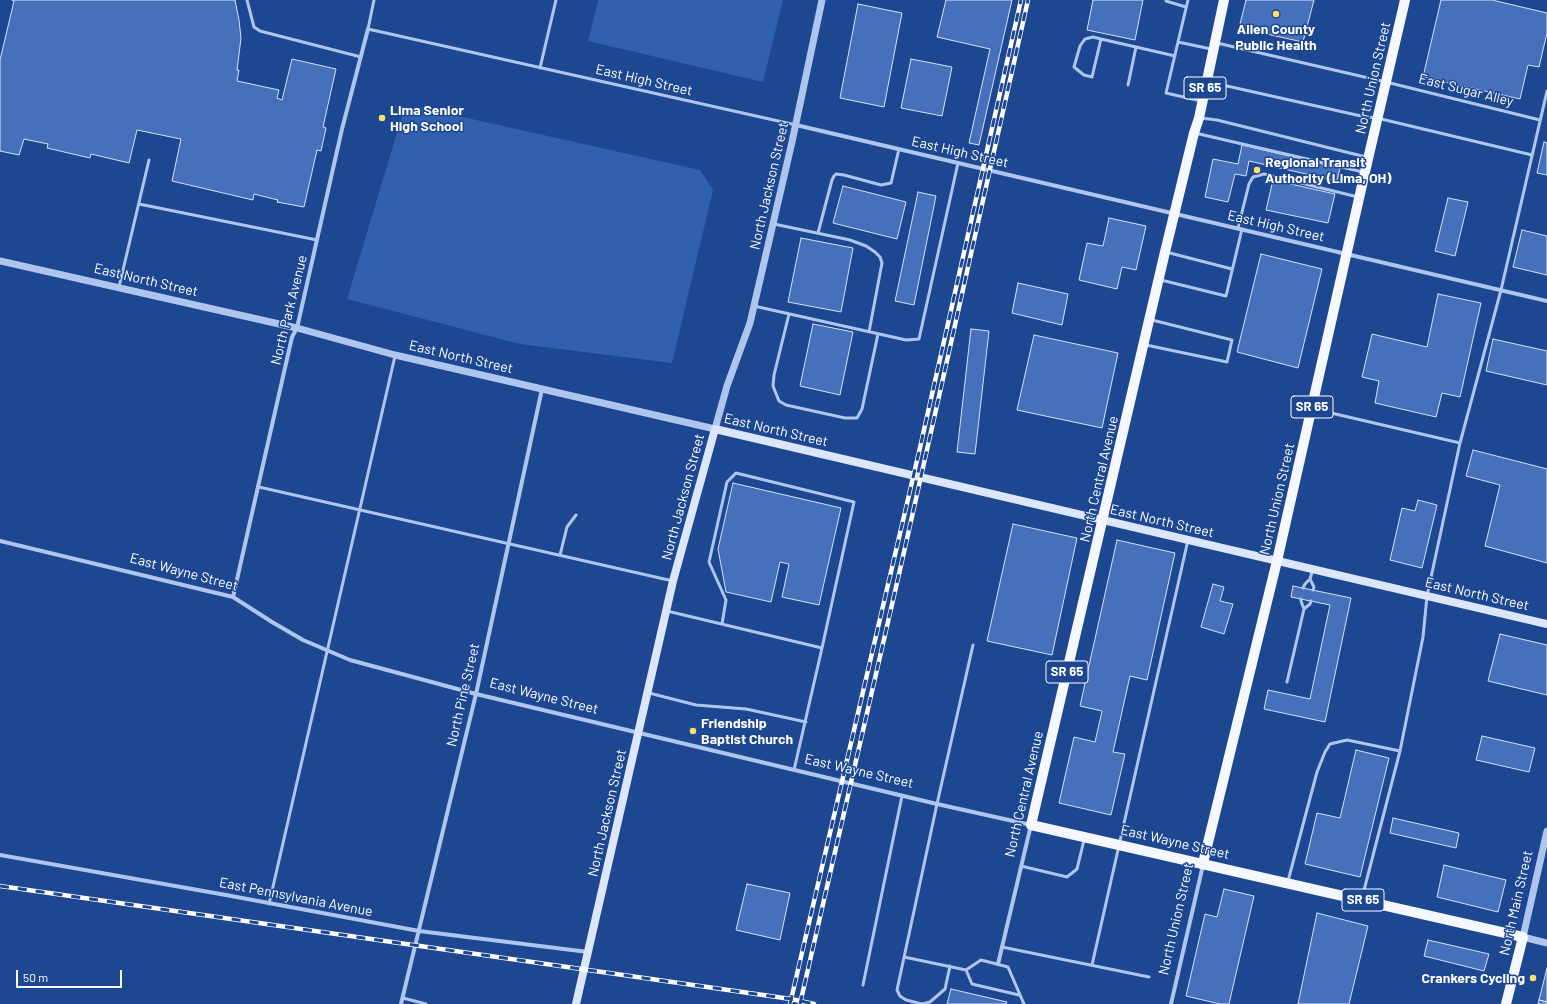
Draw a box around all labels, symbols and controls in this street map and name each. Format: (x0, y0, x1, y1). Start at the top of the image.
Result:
marker: Allen County Public Health (1271, 9, 1281, 19)
street label: North Union Street (1352, 20, 1394, 136)
place label: Allen County Public Health (1235, 21, 1317, 54)
street label: East High Street (594, 61, 694, 99)
street label: East Sugar Alley (1417, 70, 1515, 110)
road number: SR 65 (1184, 77, 1226, 99)
place label: Lima Senior High School (390, 102, 464, 134)
marker: Lima Senior High School (377, 113, 387, 123)
street label: North Jackson Street (746, 121, 792, 251)
street label: East High Street (910, 133, 1010, 171)
place label: Regional Transit Authority (Lima, OH) (1265, 154, 1391, 186)
marker: Regional Transit Authority (Lima, OH) (1252, 165, 1262, 175)
street label: East High Street (1226, 207, 1326, 245)
street label: North Park Avenue (267, 253, 311, 367)
street label: East North Street (92, 260, 200, 300)
street label: East North Street (407, 337, 515, 377)
road number: SR 65 (1291, 396, 1333, 418)
street label: East North Street (722, 410, 830, 450)
street label: North Central Avenue (1076, 414, 1122, 544)
street label: North Jackson Street (658, 432, 708, 562)
street label: North Union Street (1256, 441, 1298, 557)
street label: East North Street (1108, 501, 1216, 541)
street label: East Wayne Street (128, 549, 240, 595)
street label: East North Street (1423, 574, 1531, 614)
street label: North Pine Street (443, 642, 483, 748)
road number: SR 65 (1046, 661, 1088, 683)
street label: East Wayne Street (488, 674, 600, 718)
place label: Friendship Baptist Church (701, 715, 793, 748)
marker: Friendship Baptist Church (688, 726, 698, 736)
street label: North Central Avenue (1001, 729, 1047, 859)
street label: North Jackson Street (584, 748, 630, 878)
street label: East Wayne Street (803, 750, 915, 792)
street label: East Wayne Street (1119, 821, 1231, 863)
street label: North Main Street (1496, 849, 1536, 957)
street label: North Union Street (1155, 861, 1197, 977)
street label: East Pennsylvania Avenue (218, 874, 374, 920)
road number: SR 65 (1342, 889, 1384, 911)
scale bar (18, 962, 124, 988)
text: 50 m (23, 970, 48, 984)
place label: Crankers Cycling (1422, 970, 1525, 986)
marker: Crankers Cycling (1528, 973, 1538, 983)

